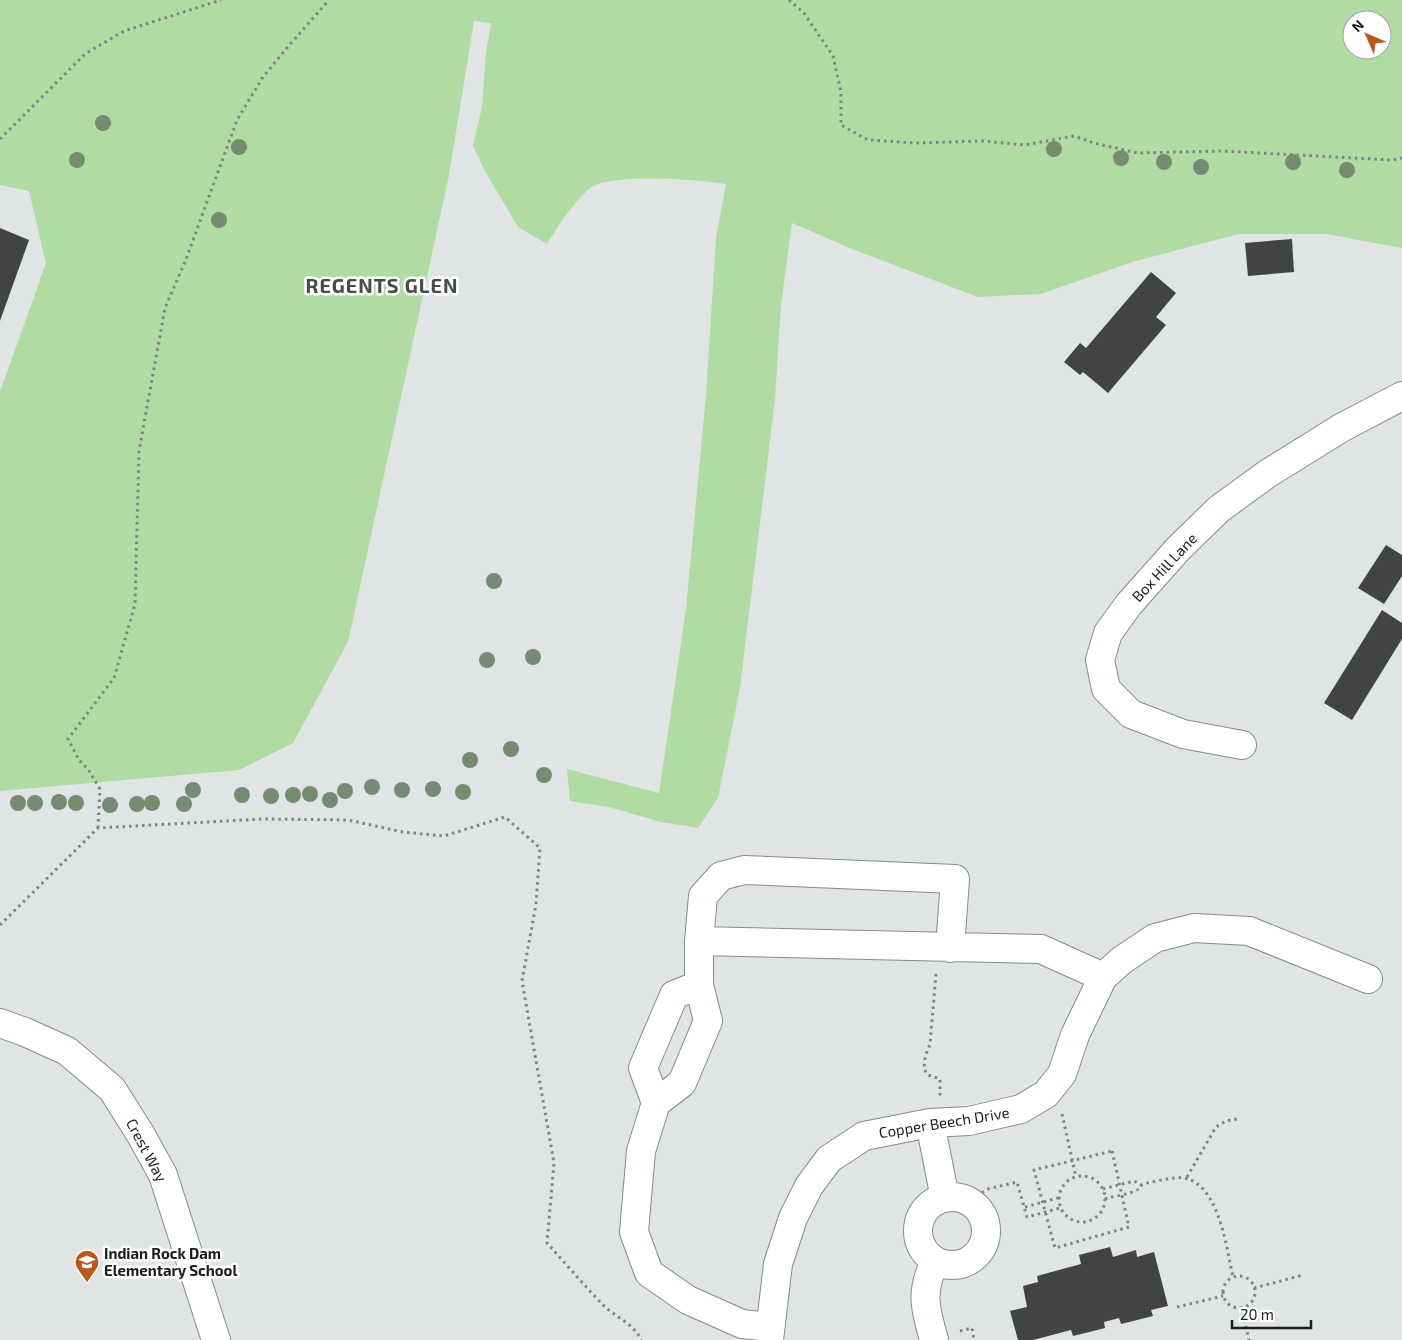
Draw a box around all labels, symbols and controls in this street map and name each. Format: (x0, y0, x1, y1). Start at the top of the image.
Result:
north arrow (1342, 10, 1392, 60)
text: N (1348, 16, 1367, 35)
district label: REGENTS GLEN (305, 273, 459, 297)
street label: Box Hill Lane (1128, 529, 1200, 605)
street label: Copper Beech Drive (877, 1103, 1011, 1141)
street label: Crest Way (123, 1115, 171, 1185)
place label: Indian Rock Dam Elementary School (104, 1244, 237, 1280)
school or university icon: Indian Rock Dam Elementary School (74, 1249, 100, 1283)
scale bar (1232, 1298, 1311, 1330)
text: 20 m (1240, 1305, 1274, 1323)

